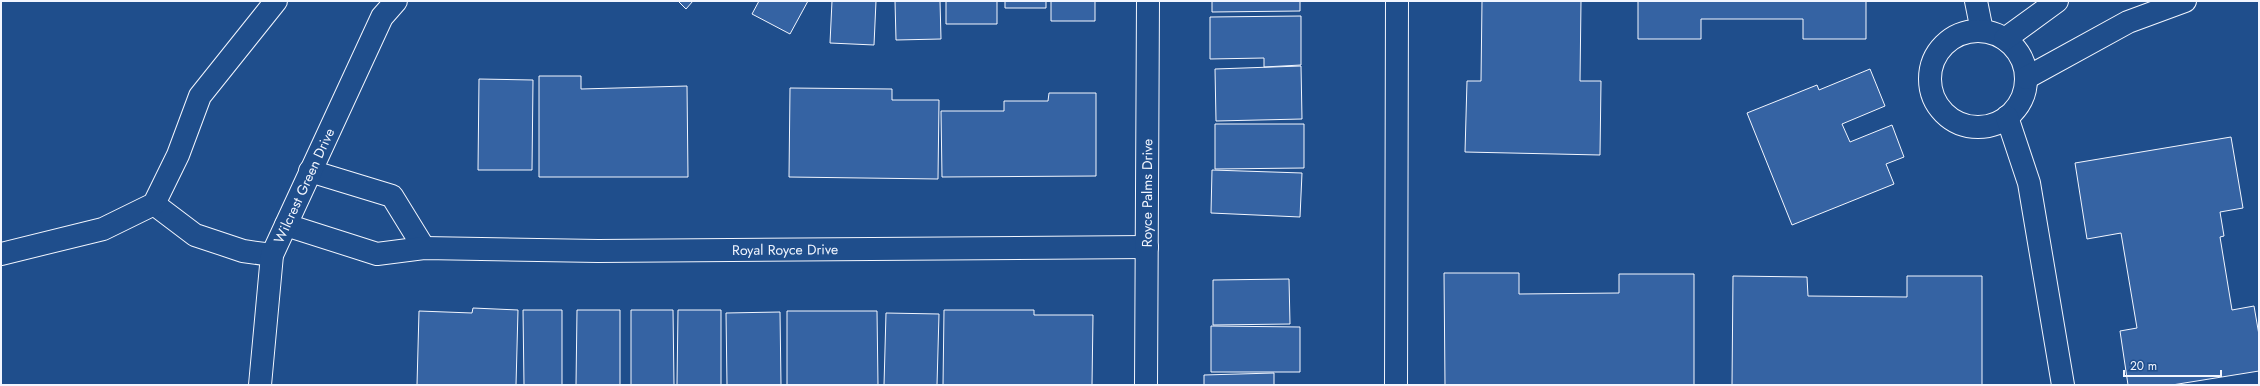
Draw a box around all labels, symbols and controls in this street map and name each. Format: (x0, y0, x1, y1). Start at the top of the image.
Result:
street label: Wilcrest Green Drive (269, 125, 339, 247)
street label: Royce Palms Drive (1137, 139, 1157, 247)
street label: Royal Royce Drive (732, 239, 838, 260)
scale bar (2124, 352, 2221, 378)
text: 20 m (2130, 357, 2157, 375)

